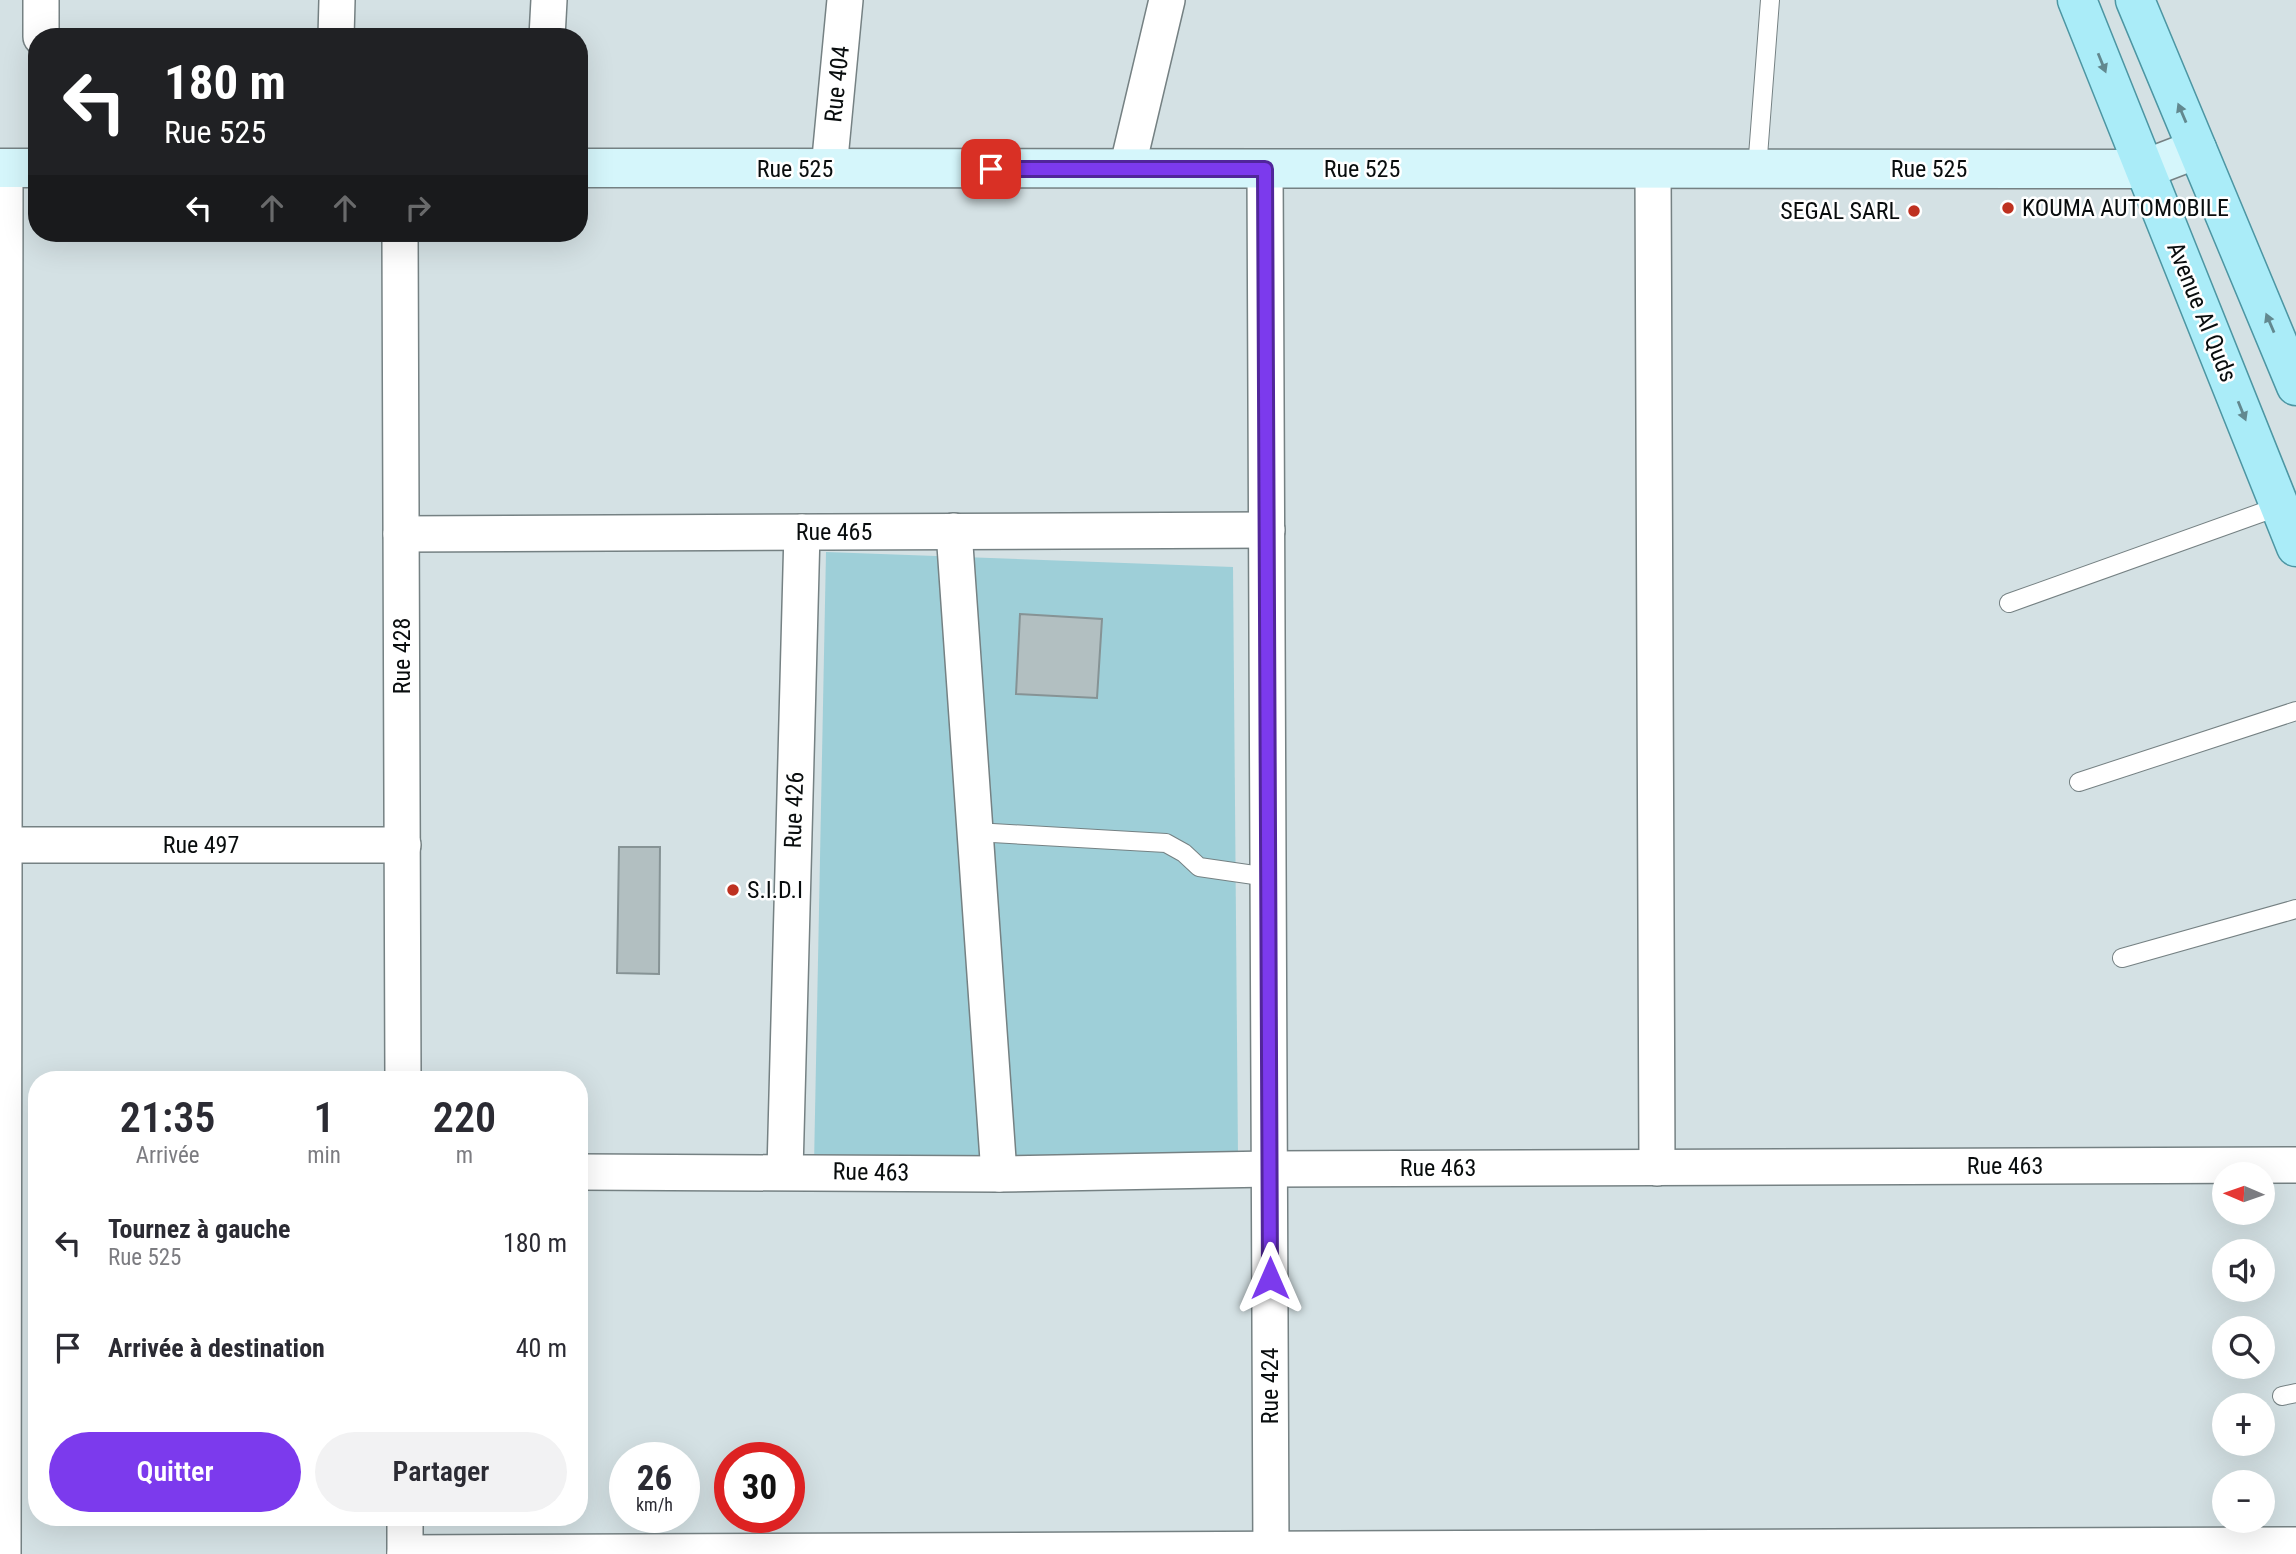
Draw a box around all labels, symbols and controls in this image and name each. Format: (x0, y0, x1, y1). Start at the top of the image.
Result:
street label: Rue 404 (819, 44, 855, 124)
one-way arrow (2097, 53, 2108, 74)
text: 180 m (164, 54, 286, 111)
icon: left (49, 56, 140, 147)
one-way arrow (2176, 103, 2188, 123)
text: Rue 525 (164, 113, 266, 151)
pin (961, 139, 1021, 199)
icon: arrive (972, 150, 1010, 188)
street label: Rue 525 (757, 155, 833, 183)
street label: Rue 525 (1324, 155, 1400, 183)
street label: Rue 525 (1891, 155, 1967, 183)
icon: left (180, 189, 218, 227)
icon: ahead (253, 189, 291, 227)
icon: ahead (326, 189, 364, 227)
icon: right (399, 189, 437, 227)
place label: KOUMA AUTOMOBILE (2022, 194, 2229, 222)
place label: SEGAL SARL (1780, 197, 1900, 225)
marker: KOUMA AUTOMOBILE (2000, 200, 2016, 216)
marker: SEGAL SARL (1906, 203, 1922, 219)
street label: Avenue Al Quds (2161, 238, 2243, 386)
one-way arrow (2264, 312, 2275, 333)
one-way arrow (2236, 400, 2247, 421)
street label: Rue 465 (796, 518, 872, 546)
street label: Rue 428 (388, 618, 416, 694)
street label: Rue 426 (779, 771, 809, 849)
street label: Rue 497 (163, 831, 239, 859)
place label: S.I.D.I (747, 876, 803, 904)
marker: S.I.D.I (725, 882, 741, 898)
text: 21:35 (120, 1093, 215, 1142)
text: 1 (314, 1093, 335, 1142)
text: 220 (433, 1093, 496, 1142)
text: Arrivée (136, 1142, 200, 1169)
text: min (307, 1142, 341, 1169)
text: m (456, 1142, 473, 1169)
street label: Rue 463 (1967, 1152, 2043, 1180)
street label: Rue 463 (1400, 1154, 1476, 1182)
street label: Rue 463 (832, 1157, 910, 1187)
north arrow (2212, 1162, 2275, 1225)
map controls (2212, 1162, 2275, 1533)
text: Tournez à gauche (108, 1214, 290, 1244)
icon: left (49, 1224, 87, 1262)
text: 180 m (503, 1228, 567, 1258)
button: sound (2212, 1239, 2275, 1302)
position arrow (1233, 1241, 1307, 1315)
text: Rue 525 (108, 1244, 181, 1271)
button: search (2212, 1316, 2275, 1379)
icon: arrive (49, 1329, 87, 1367)
text: Arrivée à destination (108, 1333, 325, 1363)
text: 40 m (516, 1333, 567, 1363)
street label: Rue 424 (1256, 1348, 1284, 1424)
button: + (2212, 1393, 2275, 1456)
button: Quitter (49, 1432, 301, 1512)
button: Partager (315, 1432, 567, 1512)
speed limit sign: 30 (714, 1442, 805, 1533)
text: 26 (637, 1458, 672, 1499)
button: − (2212, 1470, 2275, 1533)
text: km/h (636, 1494, 673, 1515)

